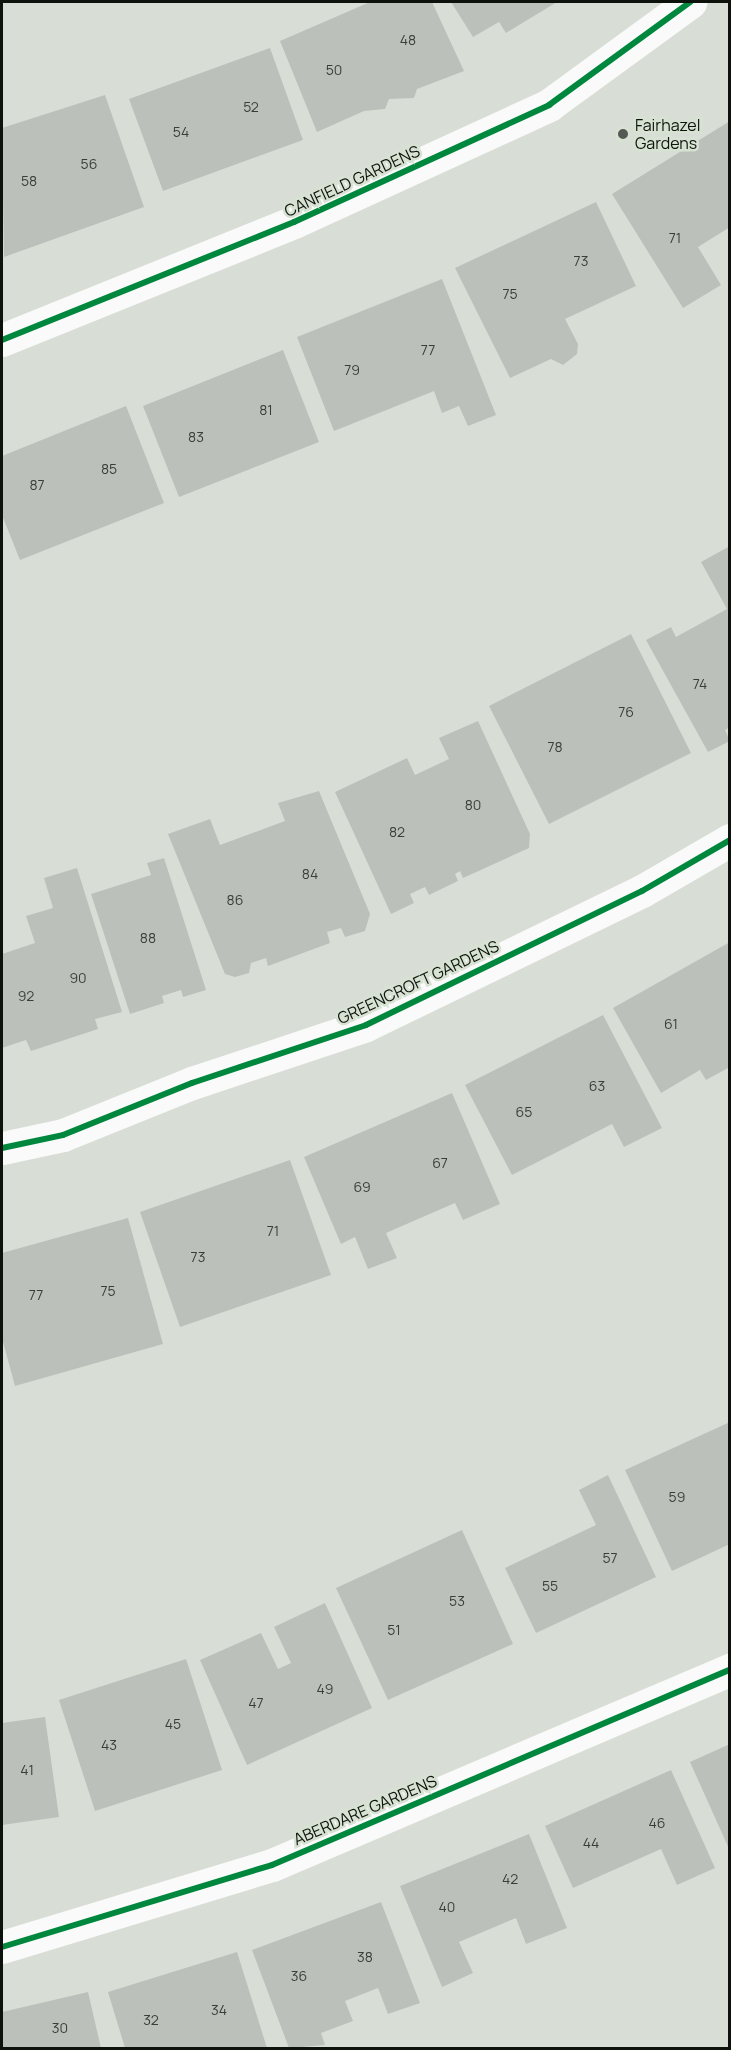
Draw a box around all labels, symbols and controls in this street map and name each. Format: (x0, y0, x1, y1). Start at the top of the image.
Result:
house number: 48 (400, 32, 416, 48)
house number: 50 (326, 62, 342, 78)
house number: 52 (243, 99, 259, 115)
place label: Fairhazel Gardens (635, 115, 700, 153)
house number: 54 (173, 124, 189, 140)
marker: Fairhazel Gardens (616, 127, 630, 141)
street label: CANFIELD GARDENS (281, 141, 423, 221)
house number: 56 (81, 156, 97, 172)
house number: 58 (21, 173, 37, 189)
house number: 71 (669, 230, 681, 246)
house number: 73 (574, 253, 588, 269)
house number: 75 (502, 286, 518, 302)
house number: 77 (421, 342, 435, 358)
house number: 79 (344, 362, 360, 378)
house number: 81 (259, 402, 273, 418)
house number: 83 (188, 429, 204, 445)
house number: 85 (101, 461, 117, 477)
house number: 87 (29, 477, 45, 493)
house number: 74 (693, 676, 707, 692)
house number: 76 (618, 704, 634, 720)
house number: 78 (547, 739, 563, 755)
house number: 80 (465, 797, 481, 813)
house number: 82 (389, 824, 405, 840)
house number: 84 (302, 866, 318, 882)
house number: 86 (227, 892, 243, 908)
house number: 88 (140, 930, 156, 946)
street label: GREENCROFT GARDENS (334, 936, 502, 1028)
house number: 90 (69, 970, 87, 986)
house number: 92 (18, 988, 34, 1004)
house number: 61 (664, 1016, 678, 1032)
house number: 63 (589, 1078, 605, 1094)
house number: 65 (516, 1104, 532, 1120)
house number: 67 (432, 1155, 448, 1171)
house number: 69 (353, 1179, 371, 1195)
house number: 71 (267, 1223, 279, 1239)
house number: 73 (191, 1249, 205, 1265)
house number: 75 (100, 1283, 116, 1299)
house number: 77 (29, 1287, 43, 1303)
house number: 59 (669, 1489, 685, 1505)
house number: 57 (602, 1550, 618, 1566)
house number: 55 (542, 1578, 558, 1594)
house number: 53 (449, 1593, 465, 1609)
house number: 51 (387, 1622, 401, 1638)
house number: 49 (317, 1681, 333, 1697)
house number: 47 (248, 1695, 264, 1711)
house number: 45 (165, 1716, 181, 1732)
house number: 43 (101, 1737, 117, 1753)
house number: 41 (20, 1762, 34, 1778)
street label: ABERDARE GARDENS (290, 1771, 440, 1849)
house number: 46 (649, 1815, 665, 1831)
house number: 44 (583, 1835, 599, 1851)
house number: 42 (502, 1871, 518, 1887)
house number: 40 (439, 1899, 455, 1915)
house number: 38 (357, 1949, 373, 1965)
house number: 36 (291, 1968, 307, 1984)
house number: 34 (211, 2002, 227, 2018)
house number: 32 (143, 2012, 159, 2028)
house number: 30 (52, 2020, 68, 2036)

